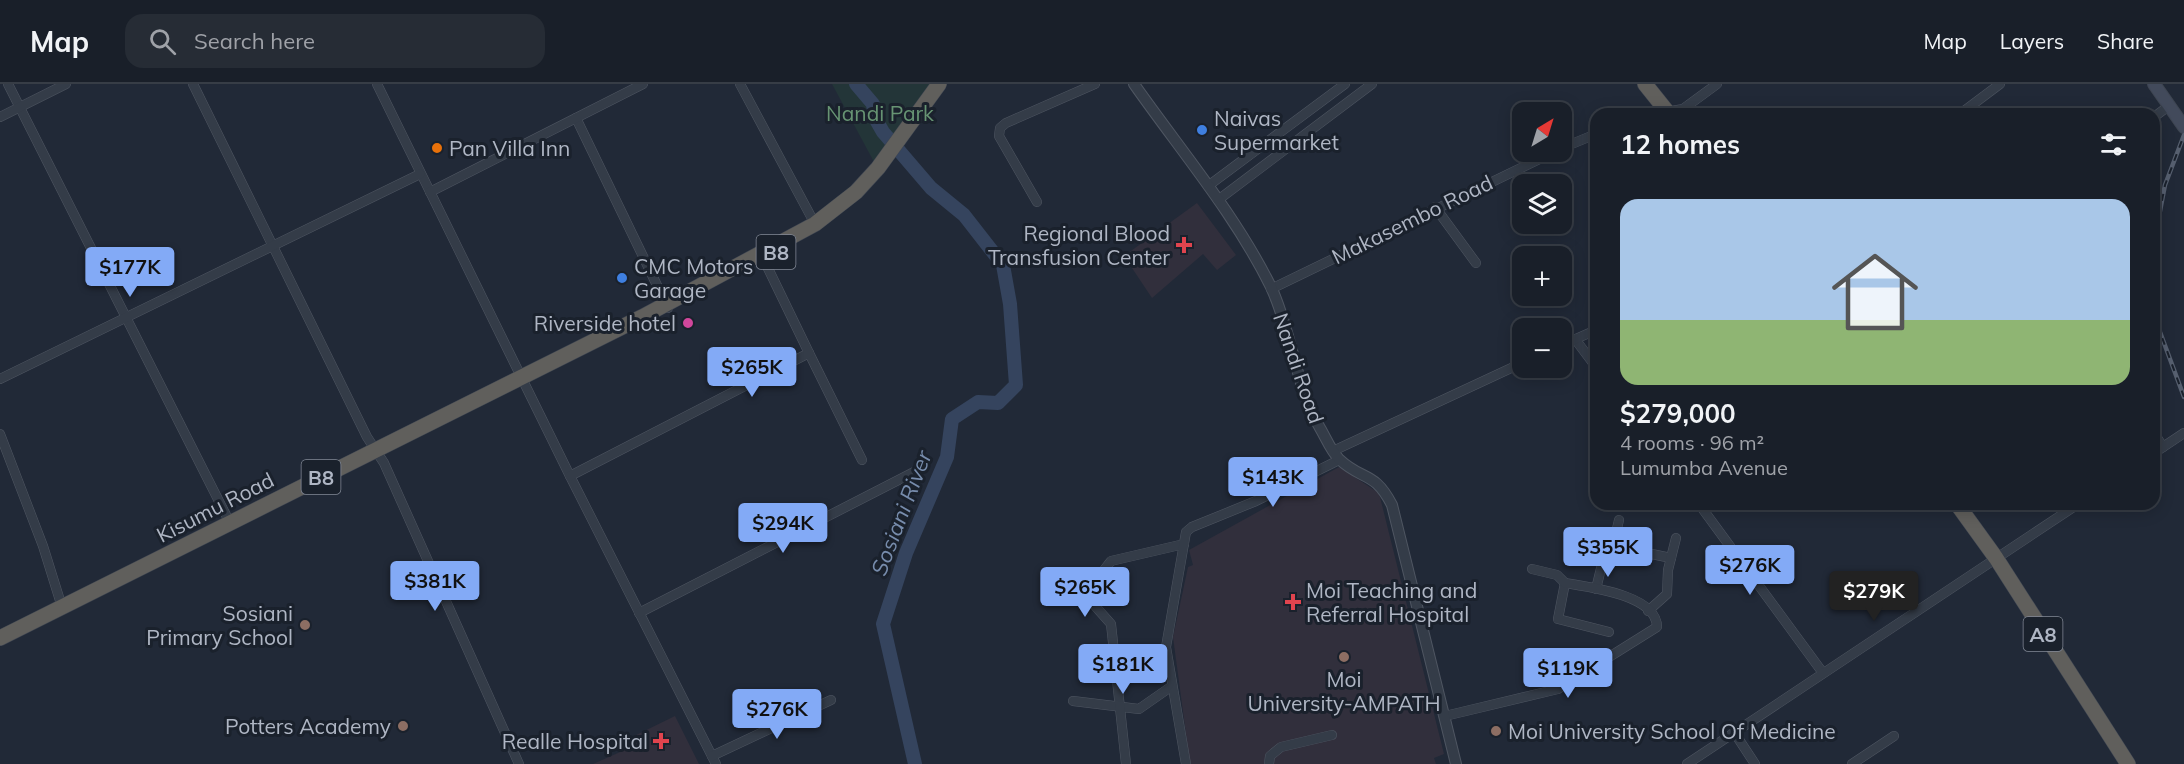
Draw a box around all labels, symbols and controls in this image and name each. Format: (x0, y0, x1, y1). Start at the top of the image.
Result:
search box (125, 14, 545, 68)
text: Map (30, 24, 89, 59)
icon: search (146, 25, 179, 58)
text: Search here (194, 27, 315, 55)
text: Map (1924, 28, 1967, 54)
text: Layers (2000, 28, 2064, 54)
text: Share (2097, 28, 2154, 54)
park label: Nandi Park (826, 100, 934, 126)
north arrow (1512, 102, 1572, 162)
map controls (1512, 102, 1572, 378)
place label: Naivas Supermarket (1214, 105, 1339, 155)
marker: Naivas Supermarket (1195, 123, 1209, 137)
text: 12 homes (1620, 128, 1740, 161)
icon: filters (2097, 128, 2130, 161)
place label: Pan Villa Inn (449, 135, 570, 161)
marker: Pan Villa Inn (430, 141, 444, 155)
street label: Makasembo Road (1327, 169, 1497, 269)
button: layers (1512, 174, 1572, 234)
place label: Regional Blood Transfusion Center (988, 220, 1170, 270)
road number: B8 (756, 235, 796, 269)
marker: Regional Blood Transfusion Center (1175, 236, 1193, 254)
icon: home (1821, 238, 1929, 346)
button: + (1512, 246, 1572, 306)
pin: $177K (88, 247, 172, 298)
place label: CMC Motors Garage (634, 253, 753, 303)
text: $177K (99, 254, 161, 279)
marker: CMC Motors Garage (615, 271, 629, 285)
street label: Nandi Road (1268, 309, 1330, 427)
place label: Riverside hotel (534, 310, 676, 336)
marker: Riverside hotel (681, 316, 695, 330)
button: − (1512, 318, 1572, 378)
pin: $265K (710, 347, 794, 398)
text: $265K (721, 354, 783, 379)
text: $279,000 (1620, 397, 1736, 430)
text: 4 rooms · 96 m² (1620, 430, 1764, 455)
water label: Sosiani River (864, 446, 938, 579)
text: Lumumba Avenue (1620, 455, 1788, 480)
pin: $143K (1231, 457, 1315, 508)
road number: B8 (302, 460, 340, 494)
text: $143K (1242, 464, 1304, 489)
street label: Kisumu Road (152, 466, 278, 548)
pin: $294K (741, 503, 825, 554)
text: $294K (752, 510, 814, 535)
pin: $355K (1566, 527, 1650, 578)
text: $355K (1577, 534, 1639, 559)
pin: $276K (1708, 545, 1792, 596)
text: $276K (1719, 552, 1781, 577)
pin: $381K (393, 561, 477, 612)
pin: $265K (1043, 567, 1127, 618)
text: $381K (404, 568, 466, 593)
pin: $279K (1832, 571, 1916, 622)
text: $265K (1054, 574, 1116, 599)
place label: Moi Teaching and Referral Hospital (1306, 577, 1477, 627)
text: $279K (1843, 578, 1905, 603)
marker: Moi Teaching and Referral Hospital (1284, 593, 1302, 611)
place label: Sosiani Primary School (146, 600, 293, 650)
road number: A8 (2024, 617, 2062, 651)
marker: Sosiani Primary School (298, 618, 312, 632)
pin: $181K (1081, 644, 1165, 695)
pin: $119K (1526, 648, 1610, 699)
marker: Moi University-AMPATH (1337, 650, 1351, 664)
text: $181K (1092, 651, 1154, 676)
text: $119K (1537, 655, 1599, 680)
place label: Moi University-AMPATH (1247, 666, 1441, 716)
pin: $276K (735, 689, 819, 740)
text: $276K (746, 696, 808, 721)
place label: Potters Academy (225, 713, 391, 739)
place label: Moi University School Of Medicine (1508, 718, 1836, 744)
marker: Potters Academy (396, 719, 410, 733)
marker: Moi University School Of Medicine (1489, 724, 1503, 738)
place label: Realle Hospital (502, 728, 648, 754)
marker: Realle Hospital (652, 732, 670, 750)

